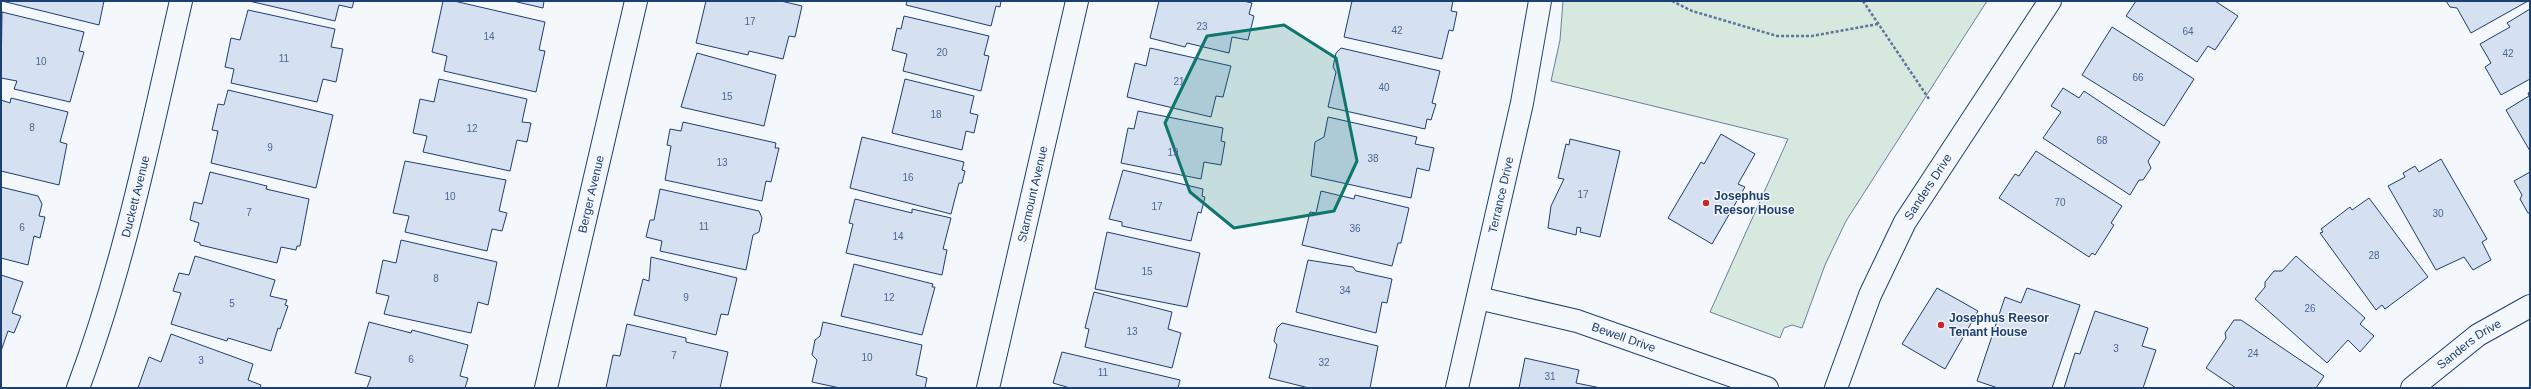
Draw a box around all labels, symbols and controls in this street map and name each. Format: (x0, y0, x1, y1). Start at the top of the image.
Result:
house number: 17 (744, 16, 756, 27)
house number: 23 (1196, 21, 1208, 32)
house number: 42 (1391, 25, 1403, 36)
house number: 64 (2182, 26, 2194, 37)
house number: 14 (483, 31, 495, 42)
house number: 20 (936, 47, 948, 58)
house number: 42 (2502, 48, 2514, 59)
house number: 11 (279, 53, 290, 64)
house number: 10 (35, 56, 47, 67)
house number: 66 (2132, 72, 2144, 83)
house number: 21 (1173, 76, 1185, 87)
house number: 40 (1378, 82, 1390, 93)
house number: 15 (721, 91, 733, 102)
house number: 18 (930, 109, 942, 120)
house number: 8 (29, 122, 35, 133)
house number: 12 (466, 123, 478, 134)
house number: 68 (2096, 135, 2108, 146)
house number: 9 (267, 142, 273, 153)
street label: Starmount Avenue (1015, 144, 1051, 244)
house number: 19 (1167, 147, 1179, 158)
street label: Sanders Drive (1901, 151, 1955, 223)
house number: 38 (1367, 153, 1379, 164)
street label: Duckett Avenue (119, 154, 153, 239)
street label: Berger Avenue (575, 154, 607, 234)
street label: Terrance Drive (1486, 155, 1517, 235)
house number: 13 (716, 157, 728, 168)
house number: 16 (902, 172, 914, 183)
house number: 17 (1577, 189, 1589, 200)
place label: Josephus Reesor House (1714, 189, 1795, 217)
house number: 10 (444, 191, 456, 202)
house number: 70 (2054, 197, 2066, 208)
marker: Josephus Reesor House (1701, 198, 1711, 208)
house number: 17 (1151, 201, 1163, 212)
house number: 7 (246, 207, 252, 218)
house number: 30 (2432, 208, 2444, 219)
house number: 11 (699, 221, 710, 232)
house number: 6 (19, 222, 25, 233)
house number: 36 (1349, 223, 1361, 234)
house number: 14 (892, 231, 904, 242)
house number: 28 (2368, 250, 2380, 261)
house number: 15 (1141, 266, 1153, 277)
house number: 8 (433, 273, 439, 284)
house number: 34 (1339, 285, 1351, 296)
house number: 9 (683, 292, 689, 303)
house number: 12 (883, 292, 895, 303)
house number: 5 (229, 298, 235, 309)
house number: 26 (2304, 303, 2316, 314)
place label: Josephus Reesor Tenant House (1949, 311, 2049, 339)
street label: Sanders Drive (2434, 316, 2504, 372)
street label: Bewell Drive (1590, 320, 1658, 355)
marker: Josephus Reesor Tenant House (1936, 320, 1946, 330)
house number: 13 (1126, 326, 1138, 337)
house number: 3 (2113, 343, 2119, 354)
house number: 24 (2247, 348, 2259, 359)
house number: 7 (671, 350, 677, 361)
house number: 10 (861, 352, 873, 363)
house number: 6 (408, 354, 414, 365)
house number: 3 (198, 355, 204, 366)
house number: 32 (1318, 357, 1330, 368)
house number: 11 (1098, 367, 1109, 378)
house number: 31 (1544, 371, 1556, 382)

